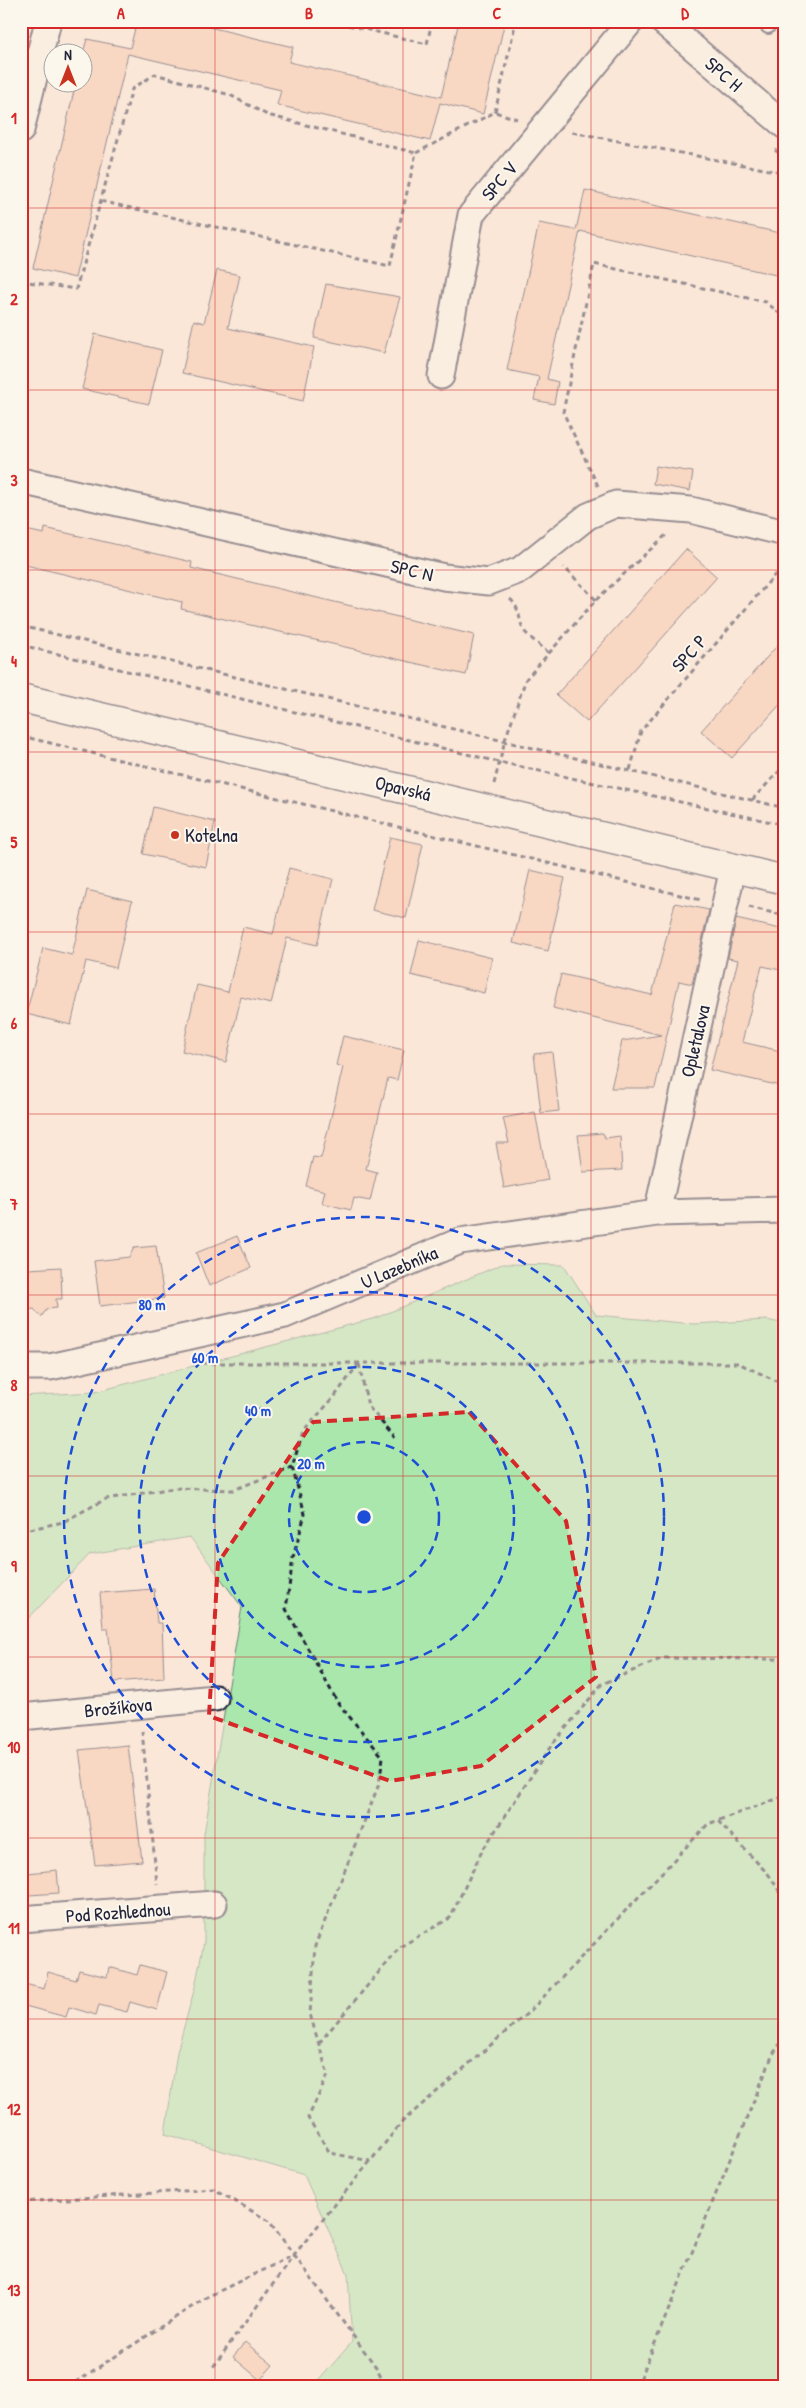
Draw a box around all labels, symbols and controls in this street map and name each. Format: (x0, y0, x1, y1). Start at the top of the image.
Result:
text: A (117, 2, 125, 24)
text: B (305, 2, 313, 24)
text: C (493, 2, 502, 24)
text: D (681, 2, 689, 24)
north arrow (42, 42, 92, 92)
text: N (64, 45, 72, 64)
street label: SPC H (700, 51, 748, 98)
text: 1 (11, 107, 17, 129)
street label: SPC V (475, 156, 523, 206)
text: 2 (10, 288, 18, 310)
text: 3 (10, 469, 18, 491)
street label: SPC N (388, 553, 436, 587)
street label: SPC P (665, 629, 713, 677)
text: 4 (11, 650, 17, 672)
street label: Opavská (373, 769, 434, 807)
place label: Kotelna (185, 822, 238, 848)
marker: Kotelna (169, 829, 181, 841)
text: 5 (11, 831, 18, 853)
street label: Opletalova (674, 1002, 716, 1080)
text: 6 (11, 1012, 18, 1034)
text: 7 (9, 1193, 18, 1215)
street label: U Lazebníka (357, 1239, 442, 1295)
text: 80 m (139, 1294, 165, 1315)
text: 60 m (192, 1347, 218, 1368)
text: 8 (11, 1374, 18, 1396)
text: 40 m (245, 1400, 271, 1421)
text: 20 m (297, 1453, 325, 1474)
centre of rings (355, 1508, 373, 1526)
text: 9 (11, 1555, 17, 1577)
street label: Brožíkova (83, 1690, 154, 1723)
text: 10 (8, 1736, 20, 1758)
street label: Pod Rozhlednou (65, 1895, 172, 1929)
text: 11 (8, 1917, 20, 1939)
text: 12 (7, 2098, 21, 2120)
text: 13 (8, 2279, 20, 2301)

